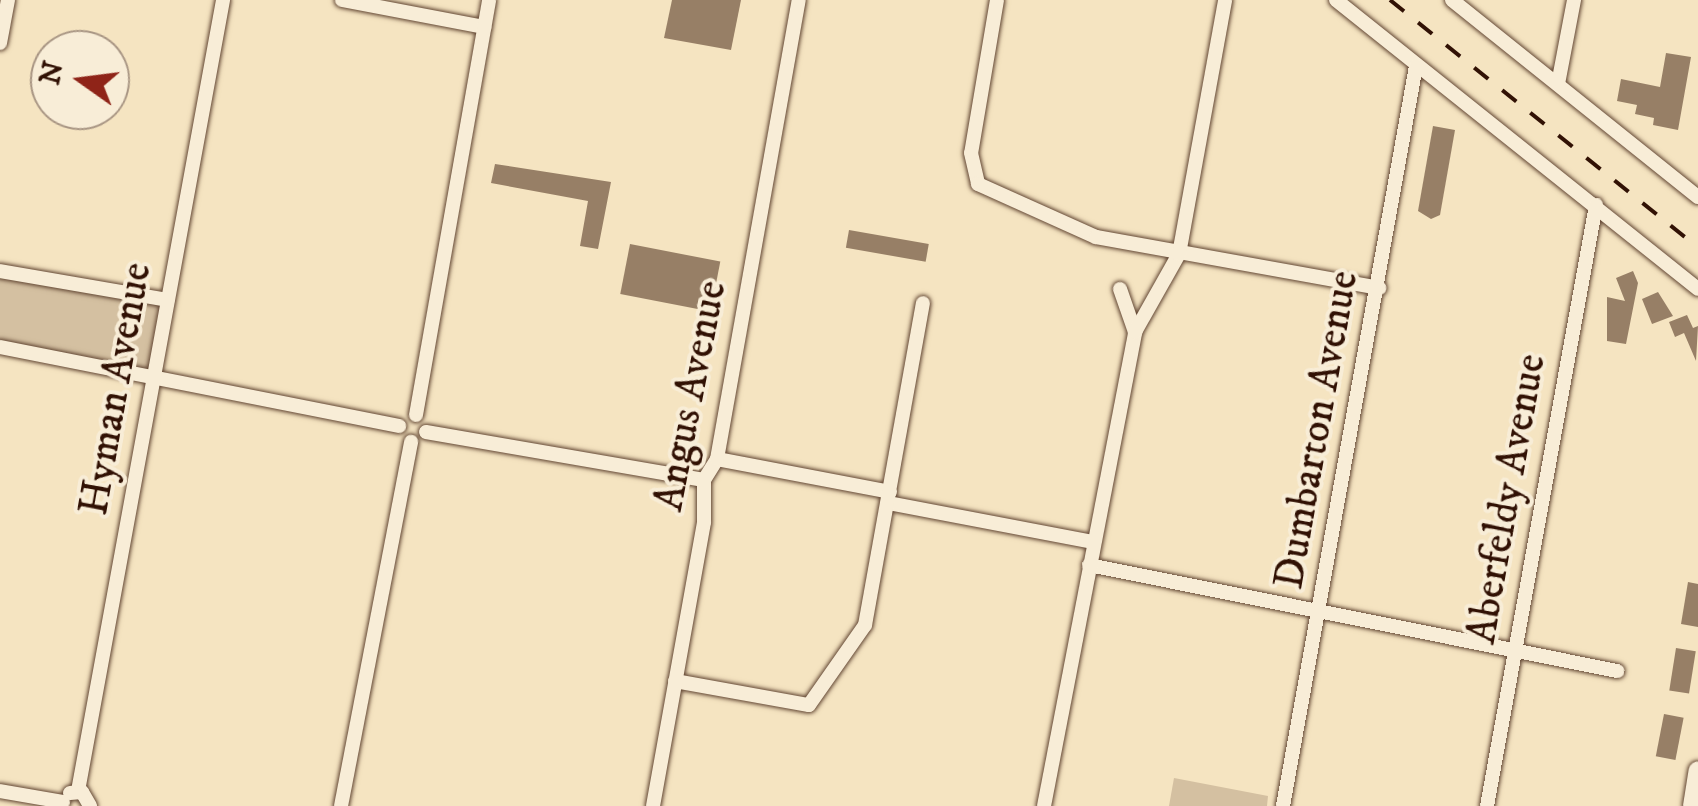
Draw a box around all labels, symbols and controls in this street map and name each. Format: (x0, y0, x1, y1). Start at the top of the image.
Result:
north arrow (30, 30, 130, 130)
text: N (33, 58, 72, 88)
street label: Hyman Avenue (69, 259, 163, 519)
street label: Dumbarton Avenue (1264, 267, 1370, 593)
street label: Angus Avenue (644, 277, 738, 515)
street label: Aberfeldy Avenue (1457, 350, 1557, 648)

